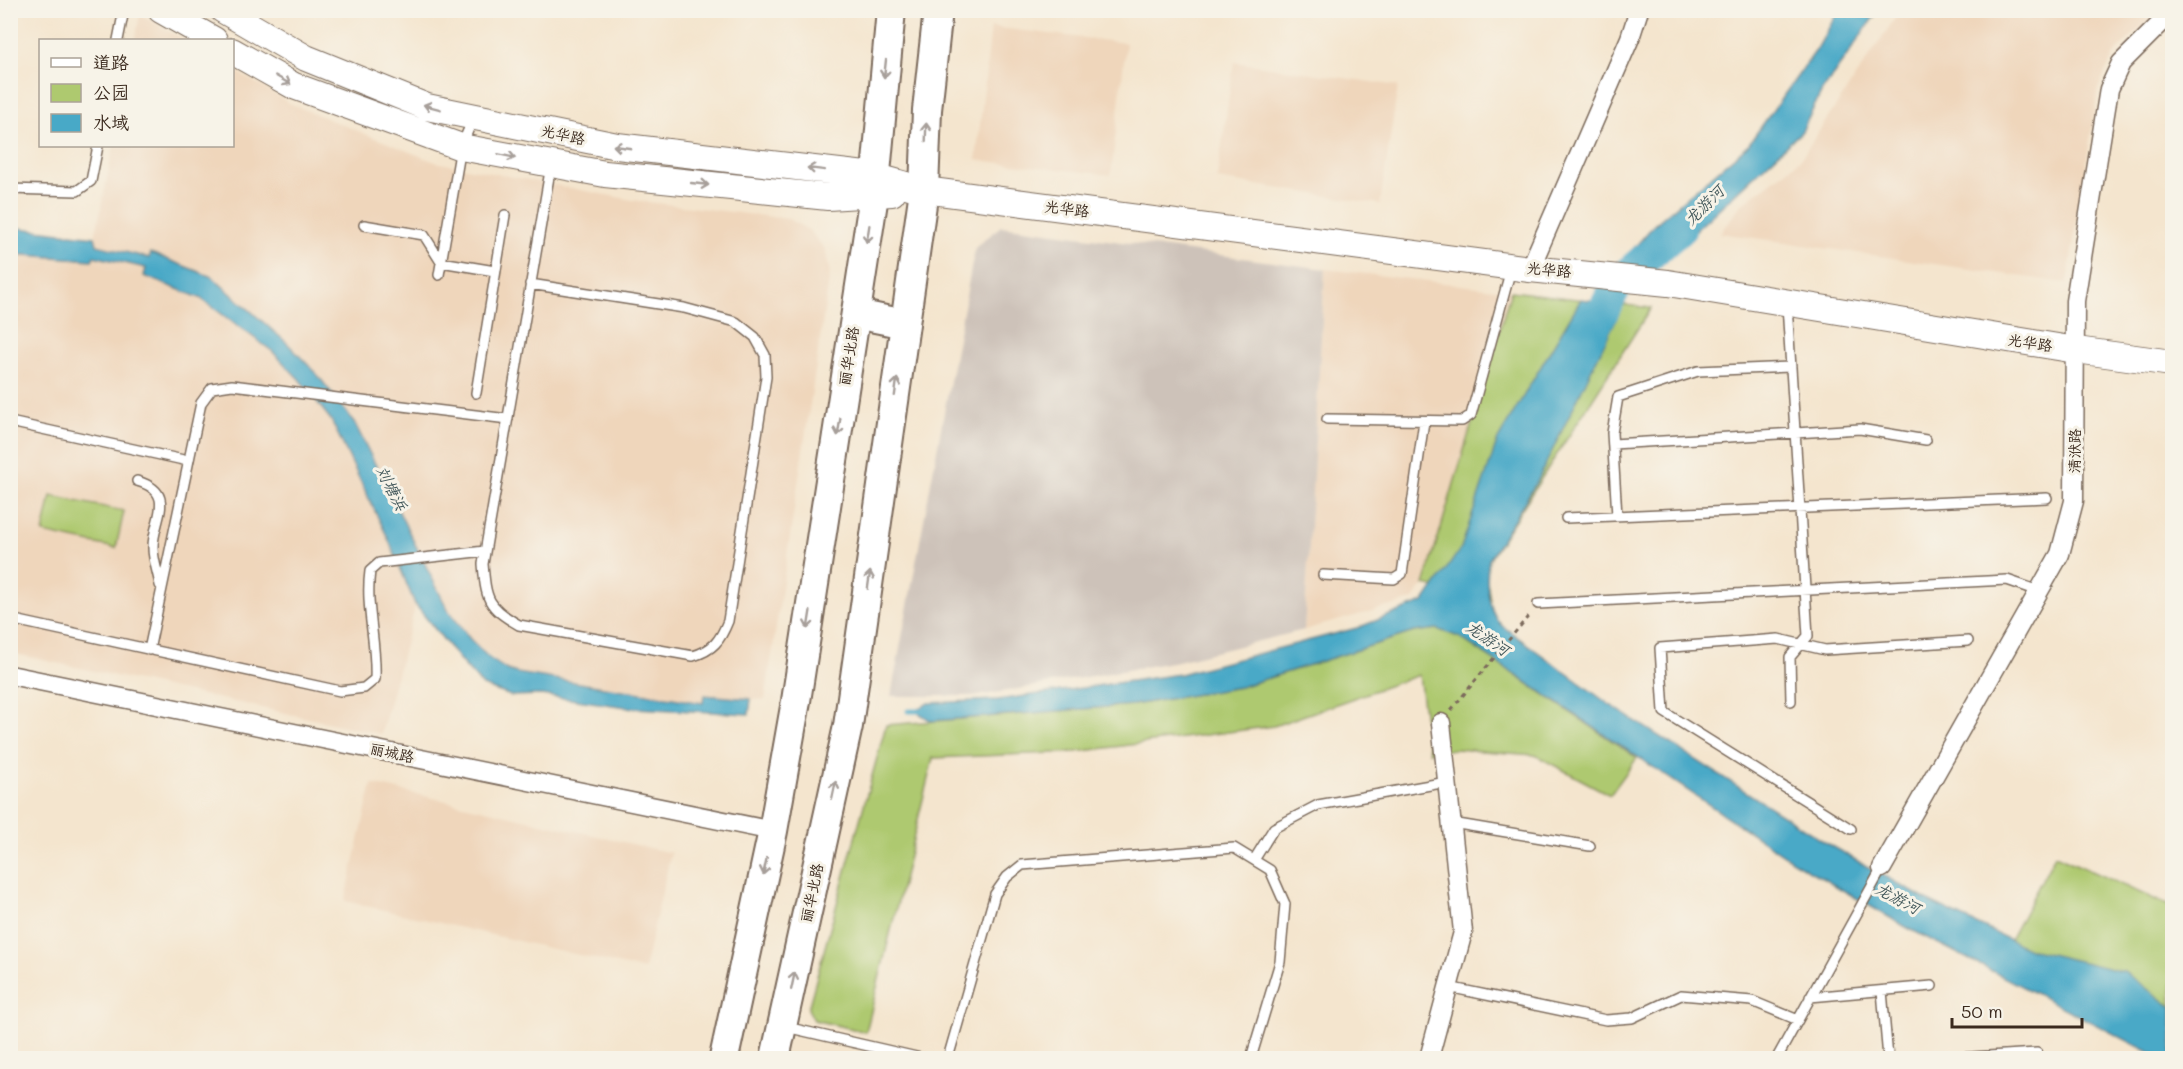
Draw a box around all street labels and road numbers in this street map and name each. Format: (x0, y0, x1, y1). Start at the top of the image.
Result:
street label: 光华路 (539, 120, 587, 148)
street label: 光华路 (1044, 195, 1091, 221)
street label: 光华路 (1526, 257, 1572, 281)
street label: 丽华北路 (833, 325, 863, 387)
street label: 光华路 (2006, 329, 2054, 355)
street label: 清洑路 (2064, 428, 2084, 474)
street label: 丽城路 (368, 738, 416, 766)
street label: 丽华北路 (795, 861, 827, 924)

